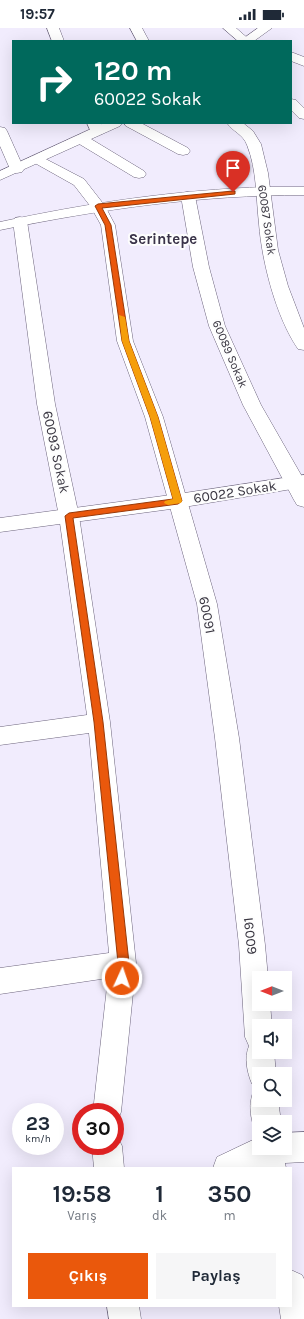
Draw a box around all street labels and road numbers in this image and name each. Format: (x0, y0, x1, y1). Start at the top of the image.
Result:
street label: 60087 Sokak (255, 184, 279, 256)
street label: 60089 Sokak (209, 318, 251, 390)
street label: 60093 Sokak (39, 409, 73, 495)
street label: 60022 Sokak (192, 477, 278, 507)
street label: 60091 (195, 595, 219, 635)
street label: 60091 (240, 917, 260, 955)

